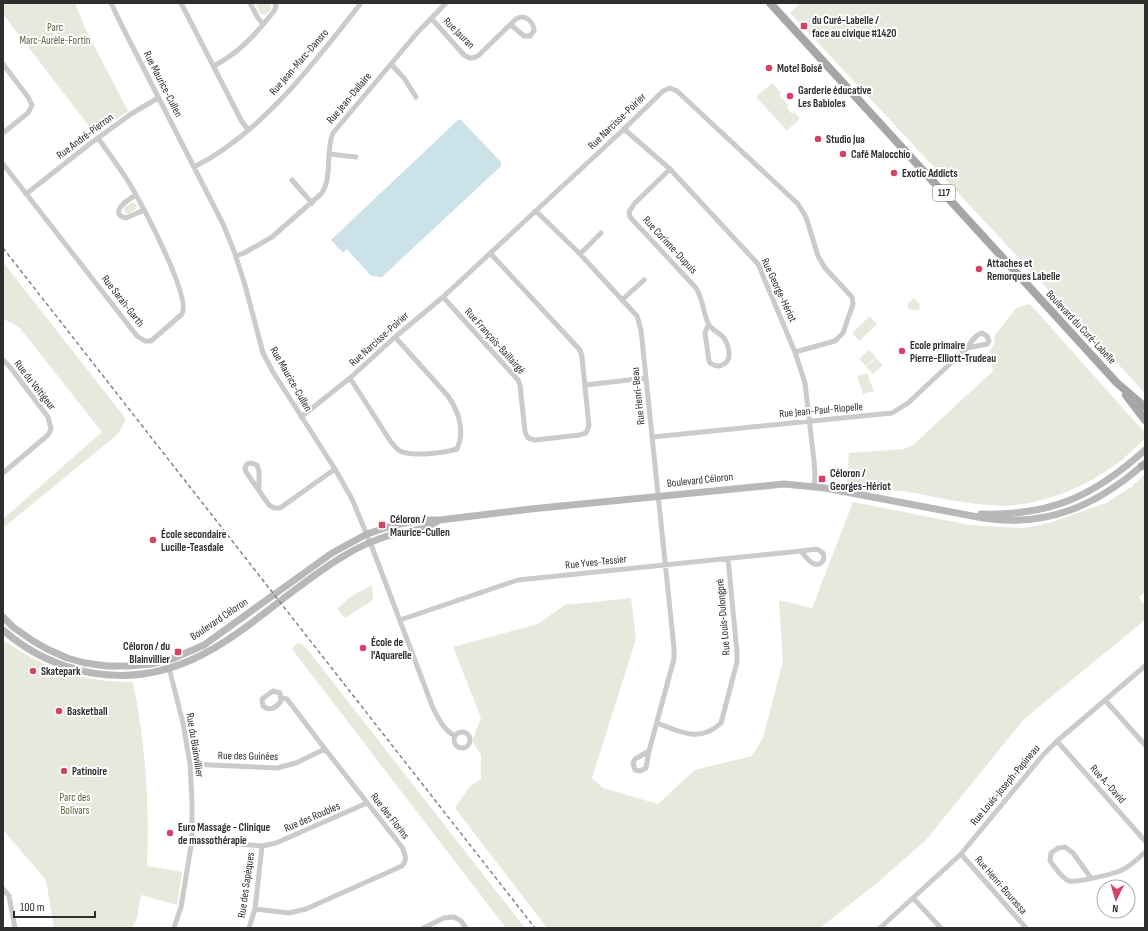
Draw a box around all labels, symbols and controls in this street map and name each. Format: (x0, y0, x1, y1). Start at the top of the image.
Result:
place label: du Curé-Labelle / face au civique #1420 (812, 14, 897, 40)
street label: Rue Jauran (441, 15, 478, 52)
park label: Parc Marc-Aurèle-Fortin (19, 21, 91, 47)
marker: du Curé-Labelle / face au civique #1420 (799, 21, 809, 31)
street label: Rue Jean-Marc-Dansro (267, 26, 332, 98)
street label: Rue Maurice-Cullen (141, 49, 185, 119)
place label: Motel Boisé (777, 62, 822, 75)
marker: Motel Boisé (764, 63, 774, 73)
street label: Rue Jean-Dallaire (324, 70, 374, 126)
place label: Garderie éducative Les Babioles (798, 84, 872, 110)
street label: Rue Narcisse-Poirier (585, 90, 649, 152)
marker: Garderie éducative Les Babioles (785, 91, 795, 101)
street label: Rue André-Pierron (54, 110, 116, 162)
place label: Studio Jua (826, 133, 865, 146)
marker: Studio Jua (813, 134, 823, 144)
place label: Café Malocchio (851, 148, 911, 161)
marker: Café Malocchio (838, 149, 848, 159)
place label: Exotic Addicts (902, 167, 958, 180)
marker: Exotic Addicts (889, 168, 899, 178)
road number: 117 (933, 185, 955, 201)
street label: Rue Corinne-Dupuis (640, 214, 700, 276)
street label: Rue George-Hériot (758, 256, 800, 325)
place label: Attaches et Remorques Labelle (986, 257, 1060, 283)
marker: Attaches et Remorques Labelle (974, 264, 984, 274)
street label: Rue Sarah-Garth (99, 273, 147, 330)
street label: Boulevard du Curé-Labelle (1043, 287, 1119, 367)
street label: Rue François-Baillairgé (462, 305, 528, 377)
street label: Rue Narcisse-Poirier (347, 309, 411, 369)
place label: Ecole primaire Pierre-Elliott-Trudeau (910, 339, 996, 365)
street label: Rue Maurice-Cullen (267, 344, 315, 414)
marker: Ecole primaire Pierre-Elliott-Trudeau (897, 346, 907, 356)
street label: Rue du Voltigeur (11, 357, 59, 413)
street label: Rue Henri-Beau (628, 366, 647, 426)
street label: Rue Jean-Paul-Riopelle (779, 400, 863, 420)
place label: Céloron / Georges-Hériot (830, 467, 891, 493)
street label: Boulevard Céloron (666, 470, 734, 490)
marker: Céloron / Georges-Hériot (817, 474, 827, 484)
place label: Céloron / Maurice-Cullen (390, 513, 450, 539)
marker: Céloron / Maurice-Cullen (377, 520, 387, 530)
place label: École secondaire Lucille-Teasdale (161, 528, 227, 554)
marker: École secondaire Lucille-Teasdale (148, 535, 158, 545)
street label: Rue Yves-Tessier (565, 552, 627, 572)
street label: Rue Louis-Dulongpré (713, 578, 733, 656)
street label: Boulevard Céloron (188, 595, 250, 643)
place label: École de l'Aquarelle (371, 636, 412, 662)
place label: Céloron / du Blainvillier (123, 640, 171, 666)
marker: École de l'Aquarelle (358, 643, 368, 653)
marker: Céloron / du Blainvillier (173, 647, 183, 657)
place label: Skatepark (41, 665, 81, 678)
marker: Skatepark (28, 666, 38, 676)
place label: Basketball (67, 705, 107, 718)
marker: Basketball (54, 706, 64, 716)
street label: Rue du Blainvillier (184, 712, 206, 778)
street label: Rue Louis-Joseph-Papineau (968, 742, 1043, 828)
street label: Rue des Guinées (218, 749, 278, 763)
street label: Rue A.-David (1087, 762, 1129, 806)
place label: Patinoire (72, 765, 107, 778)
marker: Patinoire (59, 766, 69, 776)
street label: Rue des Florins (368, 790, 412, 842)
park label: Parc des Bolivars (60, 791, 90, 817)
street label: Rue des Roubles (282, 799, 342, 835)
place label: Euro Massage - Clinique de massothérapie (178, 821, 271, 847)
marker: Euro Massage - Clinique de massothérapie (165, 828, 175, 838)
street label: Rue des Sapèques (235, 851, 257, 919)
street label: Rue Henri-Bourassa (972, 853, 1030, 917)
north arrow (1096, 879, 1136, 919)
scale bar (14, 893, 95, 919)
text: 100 m (20, 900, 45, 915)
text: N (1112, 902, 1119, 915)

